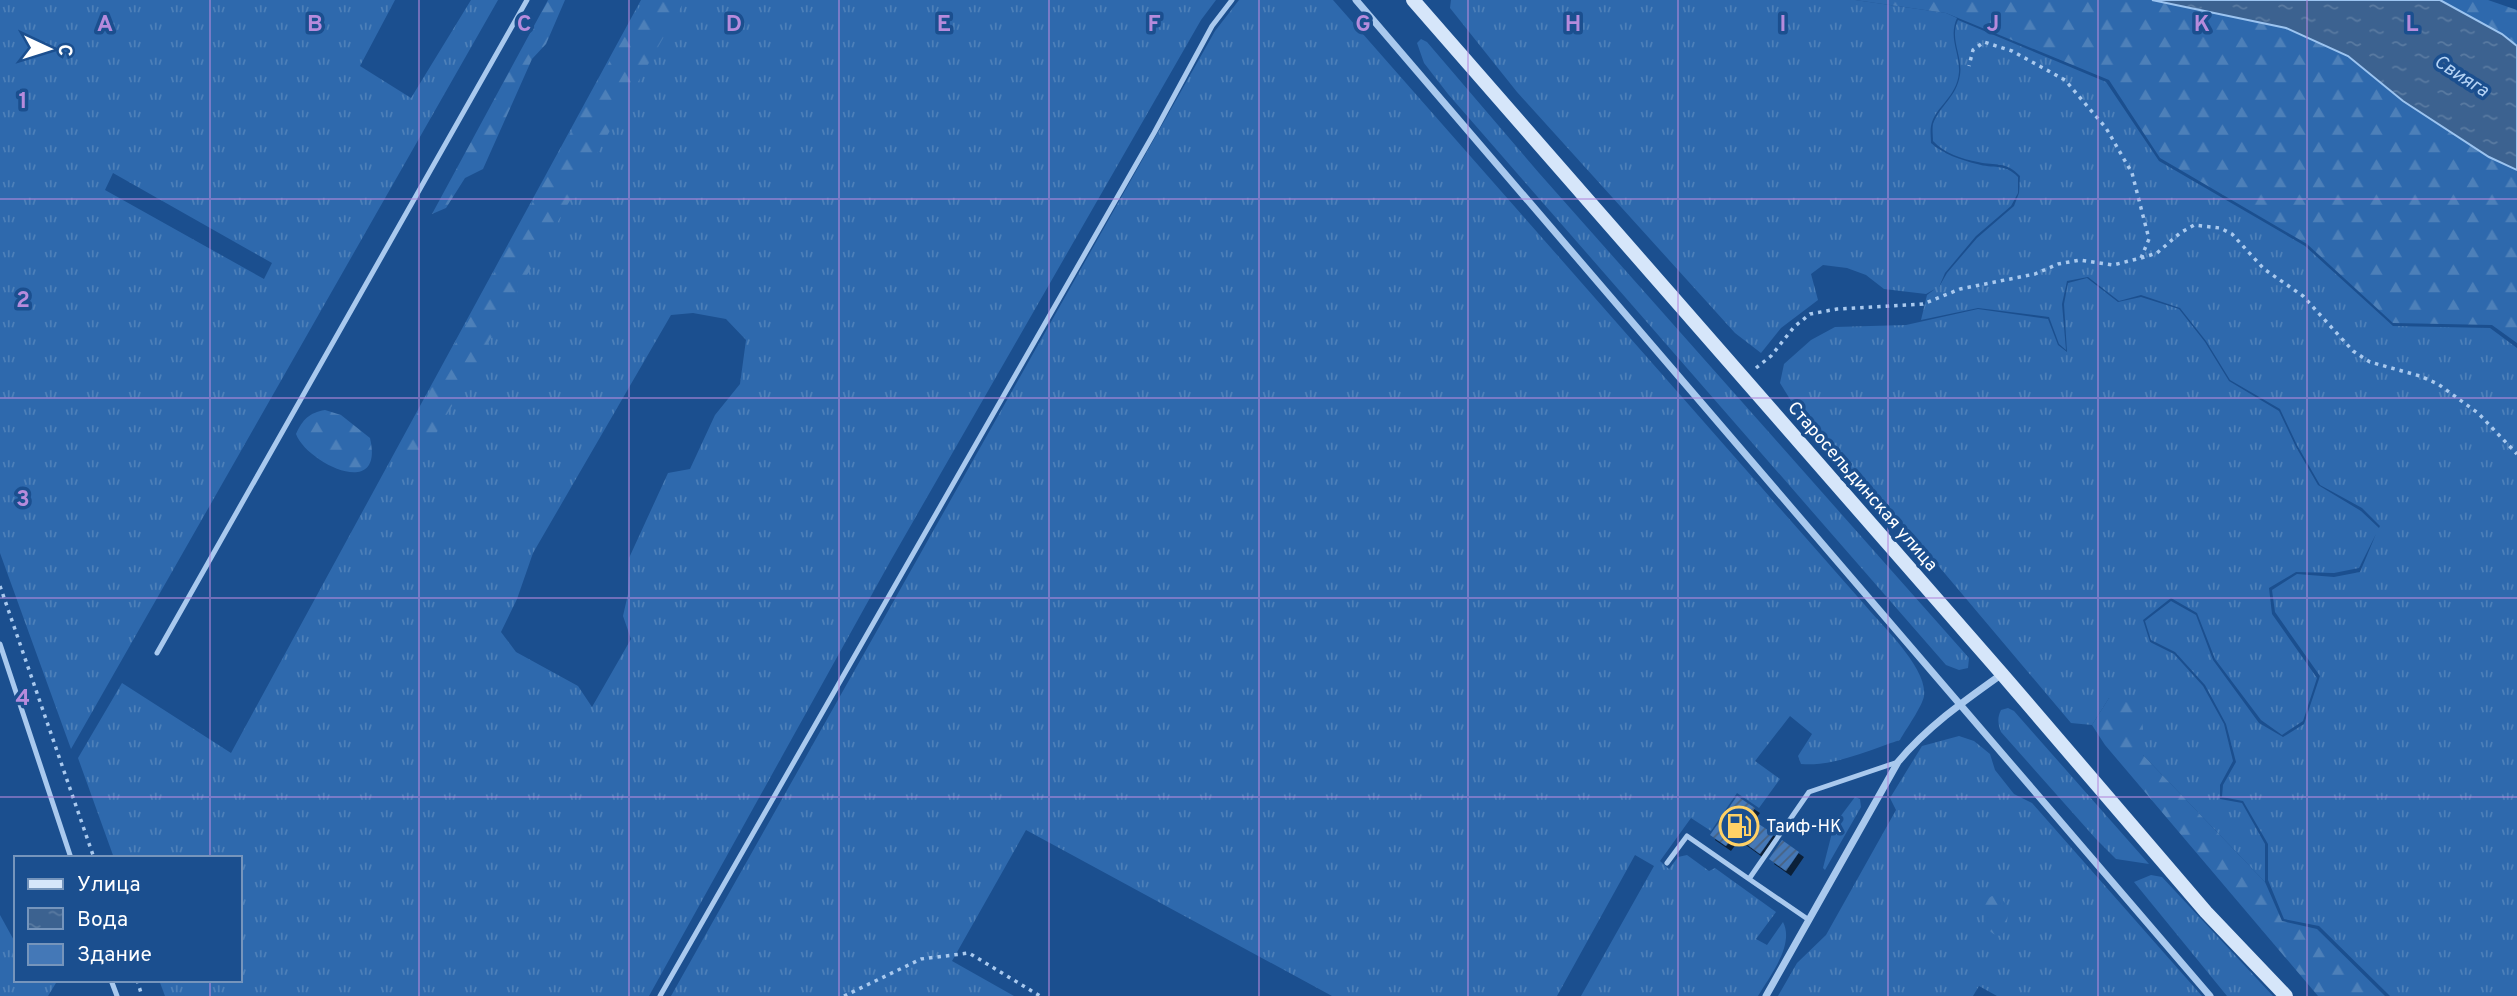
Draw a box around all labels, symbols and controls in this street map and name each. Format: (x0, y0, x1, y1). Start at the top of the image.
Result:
text: A (97, 11, 113, 40)
text: B (307, 11, 323, 40)
text: C (517, 11, 531, 40)
text: D (726, 11, 742, 40)
text: E (937, 11, 951, 40)
text: F (1147, 11, 1161, 40)
text: G (1355, 11, 1371, 40)
text: H (1565, 11, 1581, 40)
text: I (1780, 11, 1786, 40)
text: J (1987, 11, 1999, 40)
text: K (2194, 11, 2210, 40)
text: L (2405, 11, 2419, 40)
north arrow (14, 14, 84, 84)
text: С (52, 43, 76, 57)
water label: Свияга (2429, 50, 2493, 103)
text: 1 (18, 88, 28, 117)
text: 2 (16, 287, 30, 316)
street label: Старосельдинская улица (1782, 397, 1942, 577)
text: 3 (16, 486, 30, 515)
text: 4 (16, 685, 30, 714)
fuel station icon: Таиф-НК (1718, 805, 1760, 847)
place label: Таиф-НК (1766, 816, 1842, 839)
legend (14, 856, 242, 982)
text: Улица (77, 872, 141, 899)
text: Вода (77, 907, 128, 934)
text: Здание (77, 942, 152, 969)

